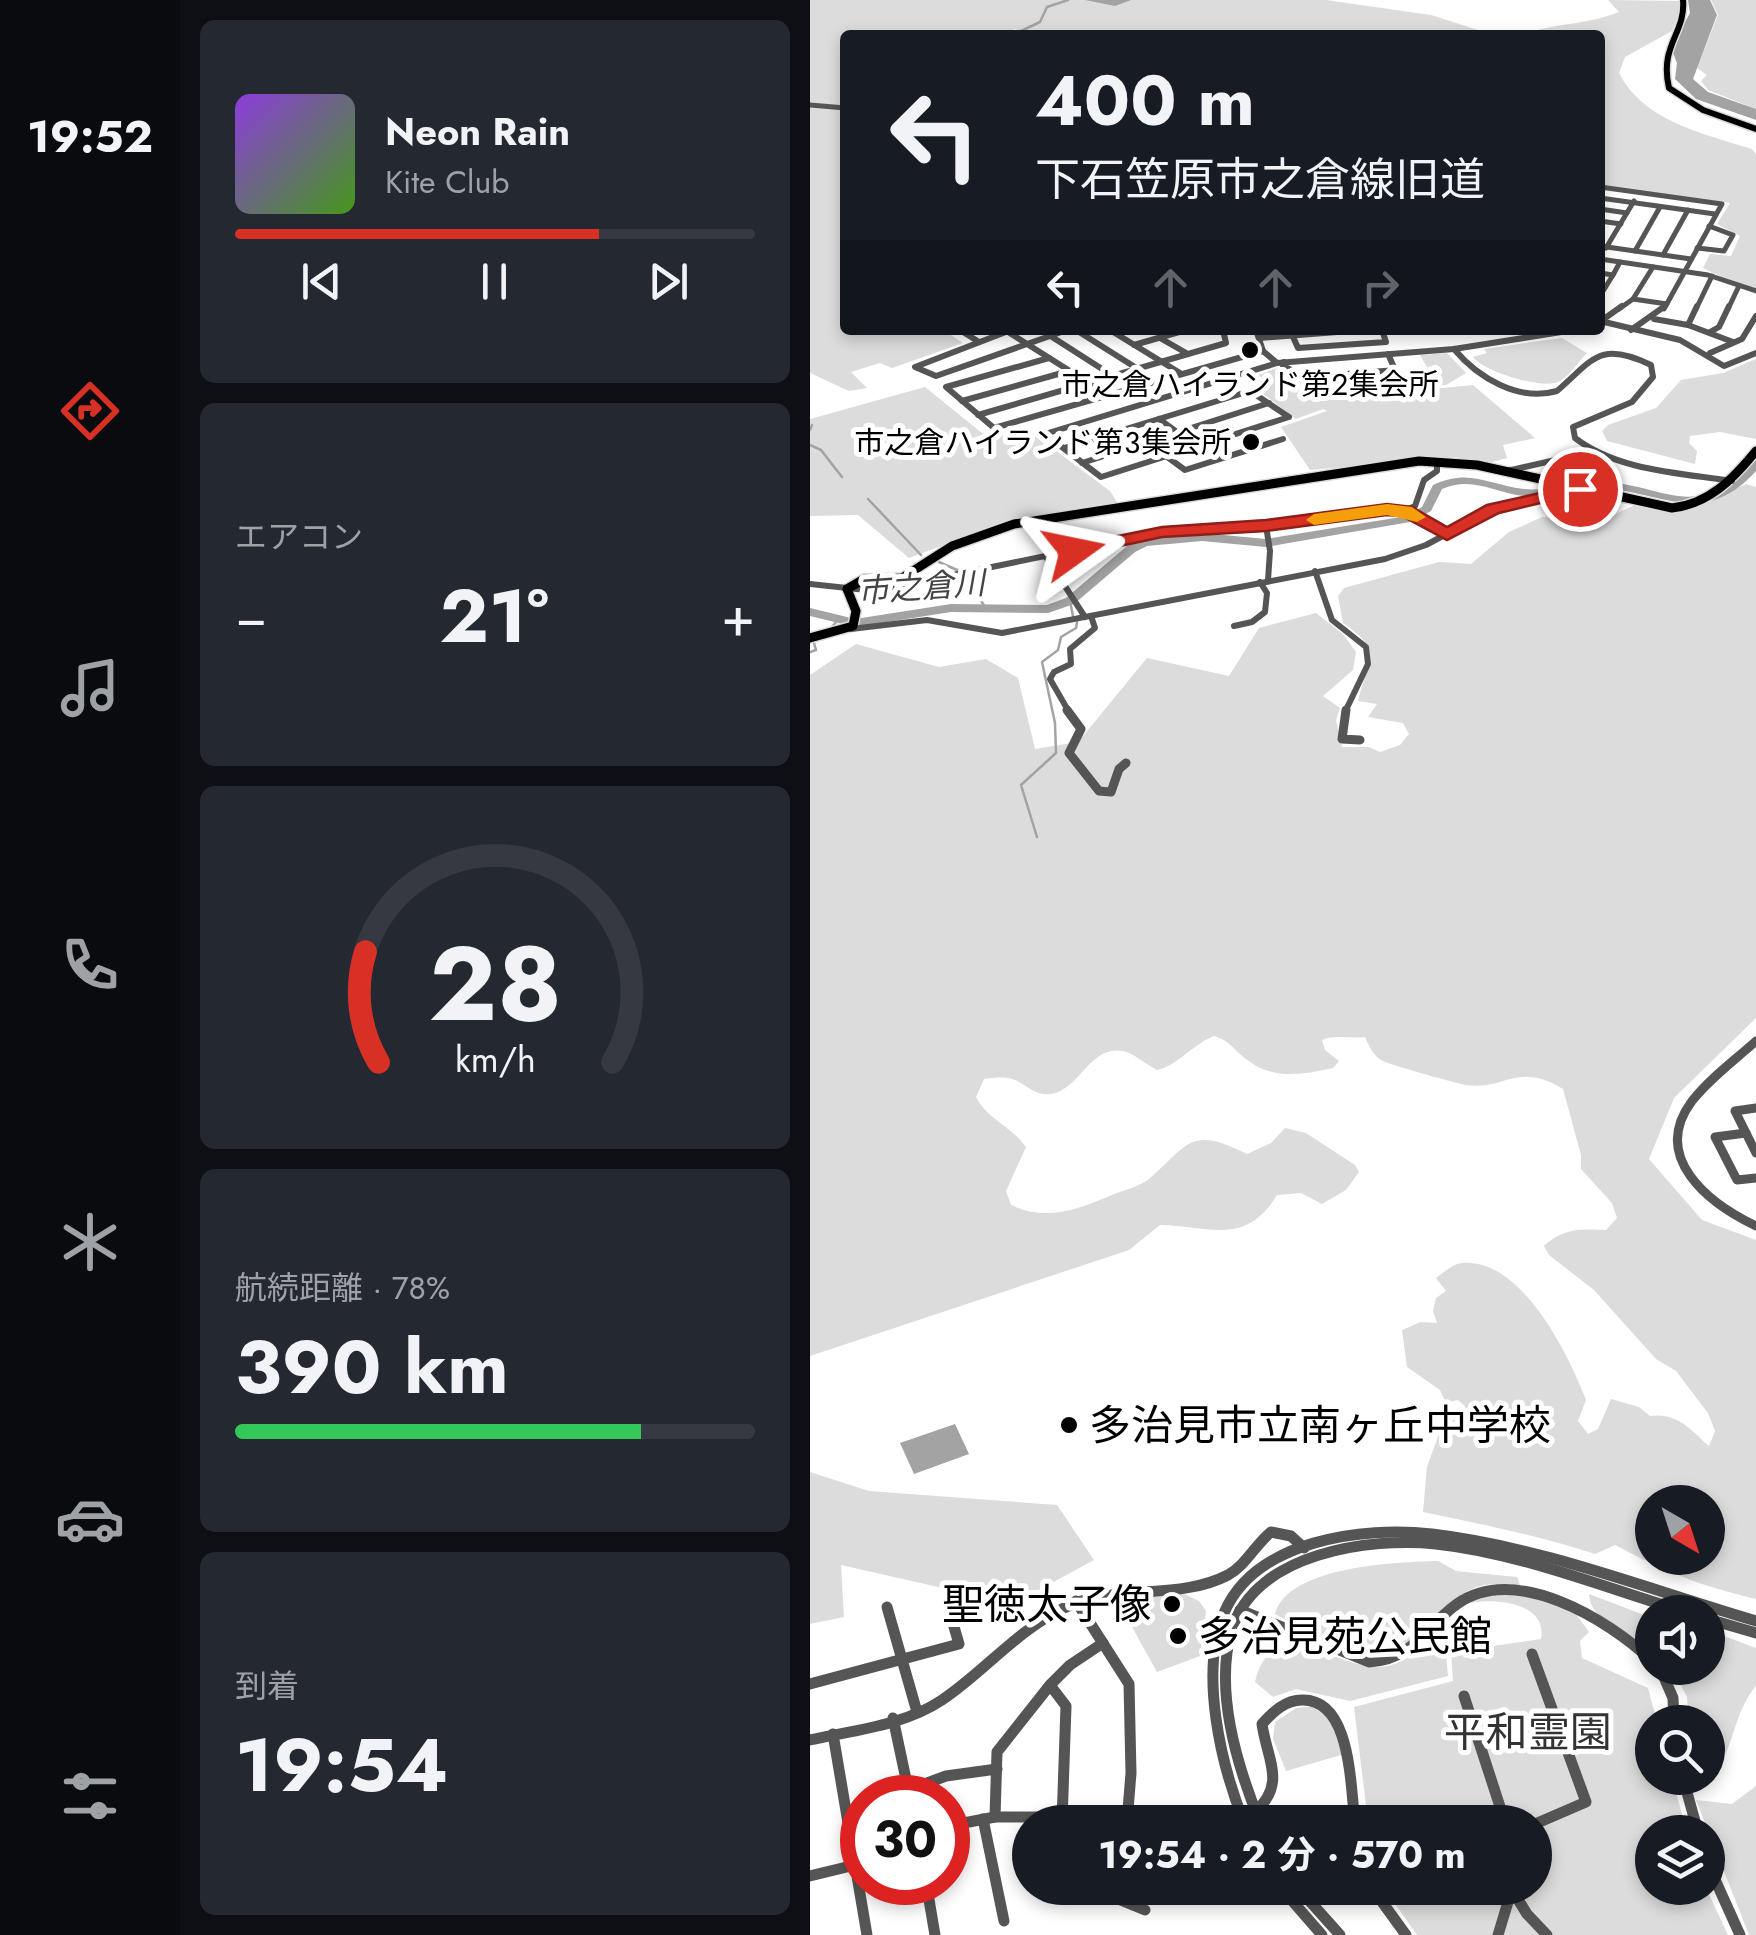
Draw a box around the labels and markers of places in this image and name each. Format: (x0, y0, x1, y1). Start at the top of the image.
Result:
marker: 市之倉ハイランド第２集会所 (1239, 339, 1261, 361)
place label: 市之倉ハイランド第２集会所 (1062, 363, 1438, 406)
place label: 市之倉ハイランド第３集会所 (854, 421, 1231, 464)
marker: 市之倉ハイランド第３集会所 (1240, 431, 1262, 453)
pin (1538, 447, 1623, 532)
place label: 多治見市立南ヶ丘中学校 (1089, 1395, 1551, 1456)
marker: 多治見市立南ヶ丘中学校 (1058, 1414, 1080, 1436)
place label: 聖徳太子像 (942, 1574, 1152, 1635)
marker: 聖徳太子像 (1161, 1593, 1183, 1615)
place label: 多治見苑公民館 (1198, 1606, 1492, 1667)
marker: 多治見苑公民館 (1167, 1625, 1189, 1647)

